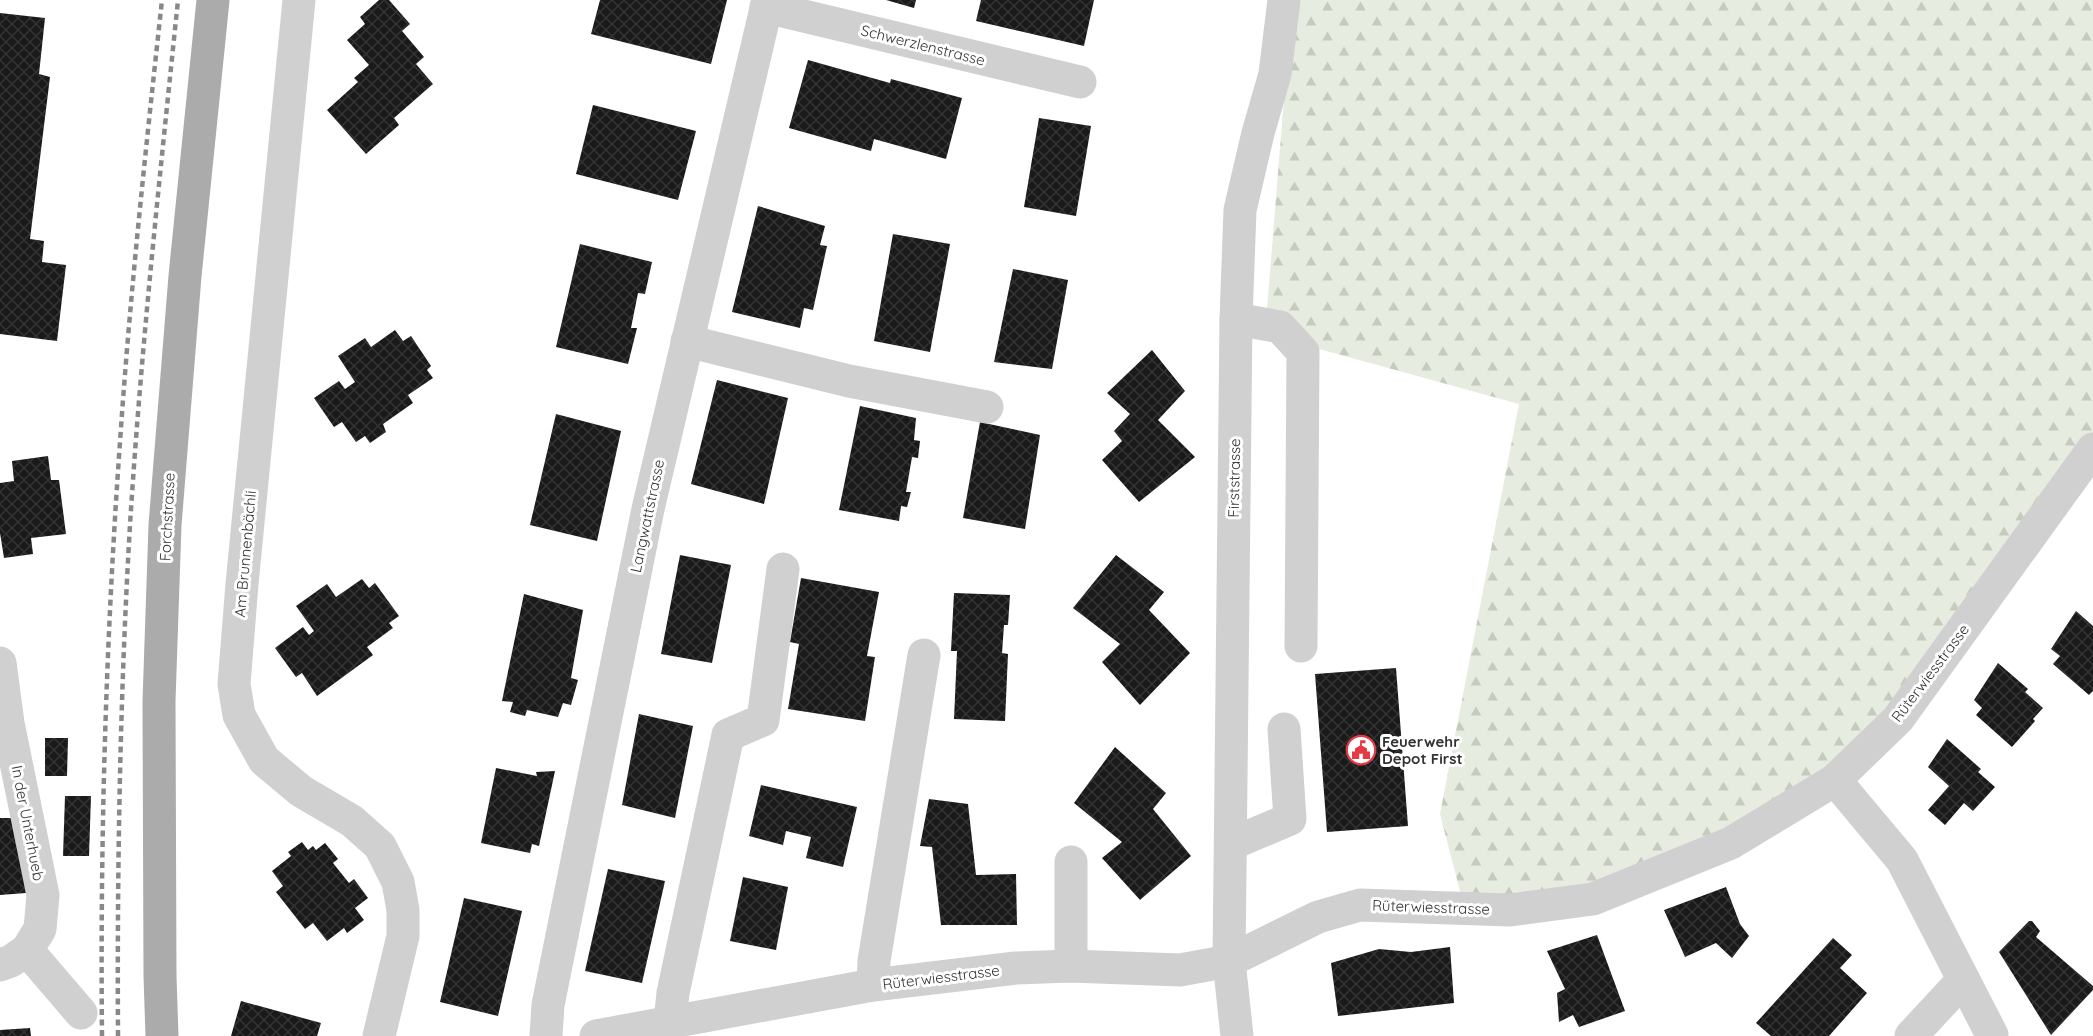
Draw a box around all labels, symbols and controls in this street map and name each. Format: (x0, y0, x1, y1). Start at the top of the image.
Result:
street label: Schwerzlenstrasse (859, 20, 987, 70)
street label: Firststrasse (1224, 438, 1244, 518)
street label: Langwattstrasse (626, 458, 668, 574)
street label: Forchstrasse (155, 472, 179, 562)
street label: Am Brunnenbächli (230, 490, 260, 618)
street label: Rüterwiesstrasse (1887, 620, 1973, 726)
place label: Feuerwehr Depot First (1382, 732, 1463, 768)
public building icon: Feuerwehr Depot First (1345, 734, 1377, 766)
street label: In der Unterhueb (7, 764, 49, 882)
street label: Rüterwiesstrasse (1372, 895, 1490, 919)
street label: Rüterwiesstrasse (881, 960, 1001, 994)

